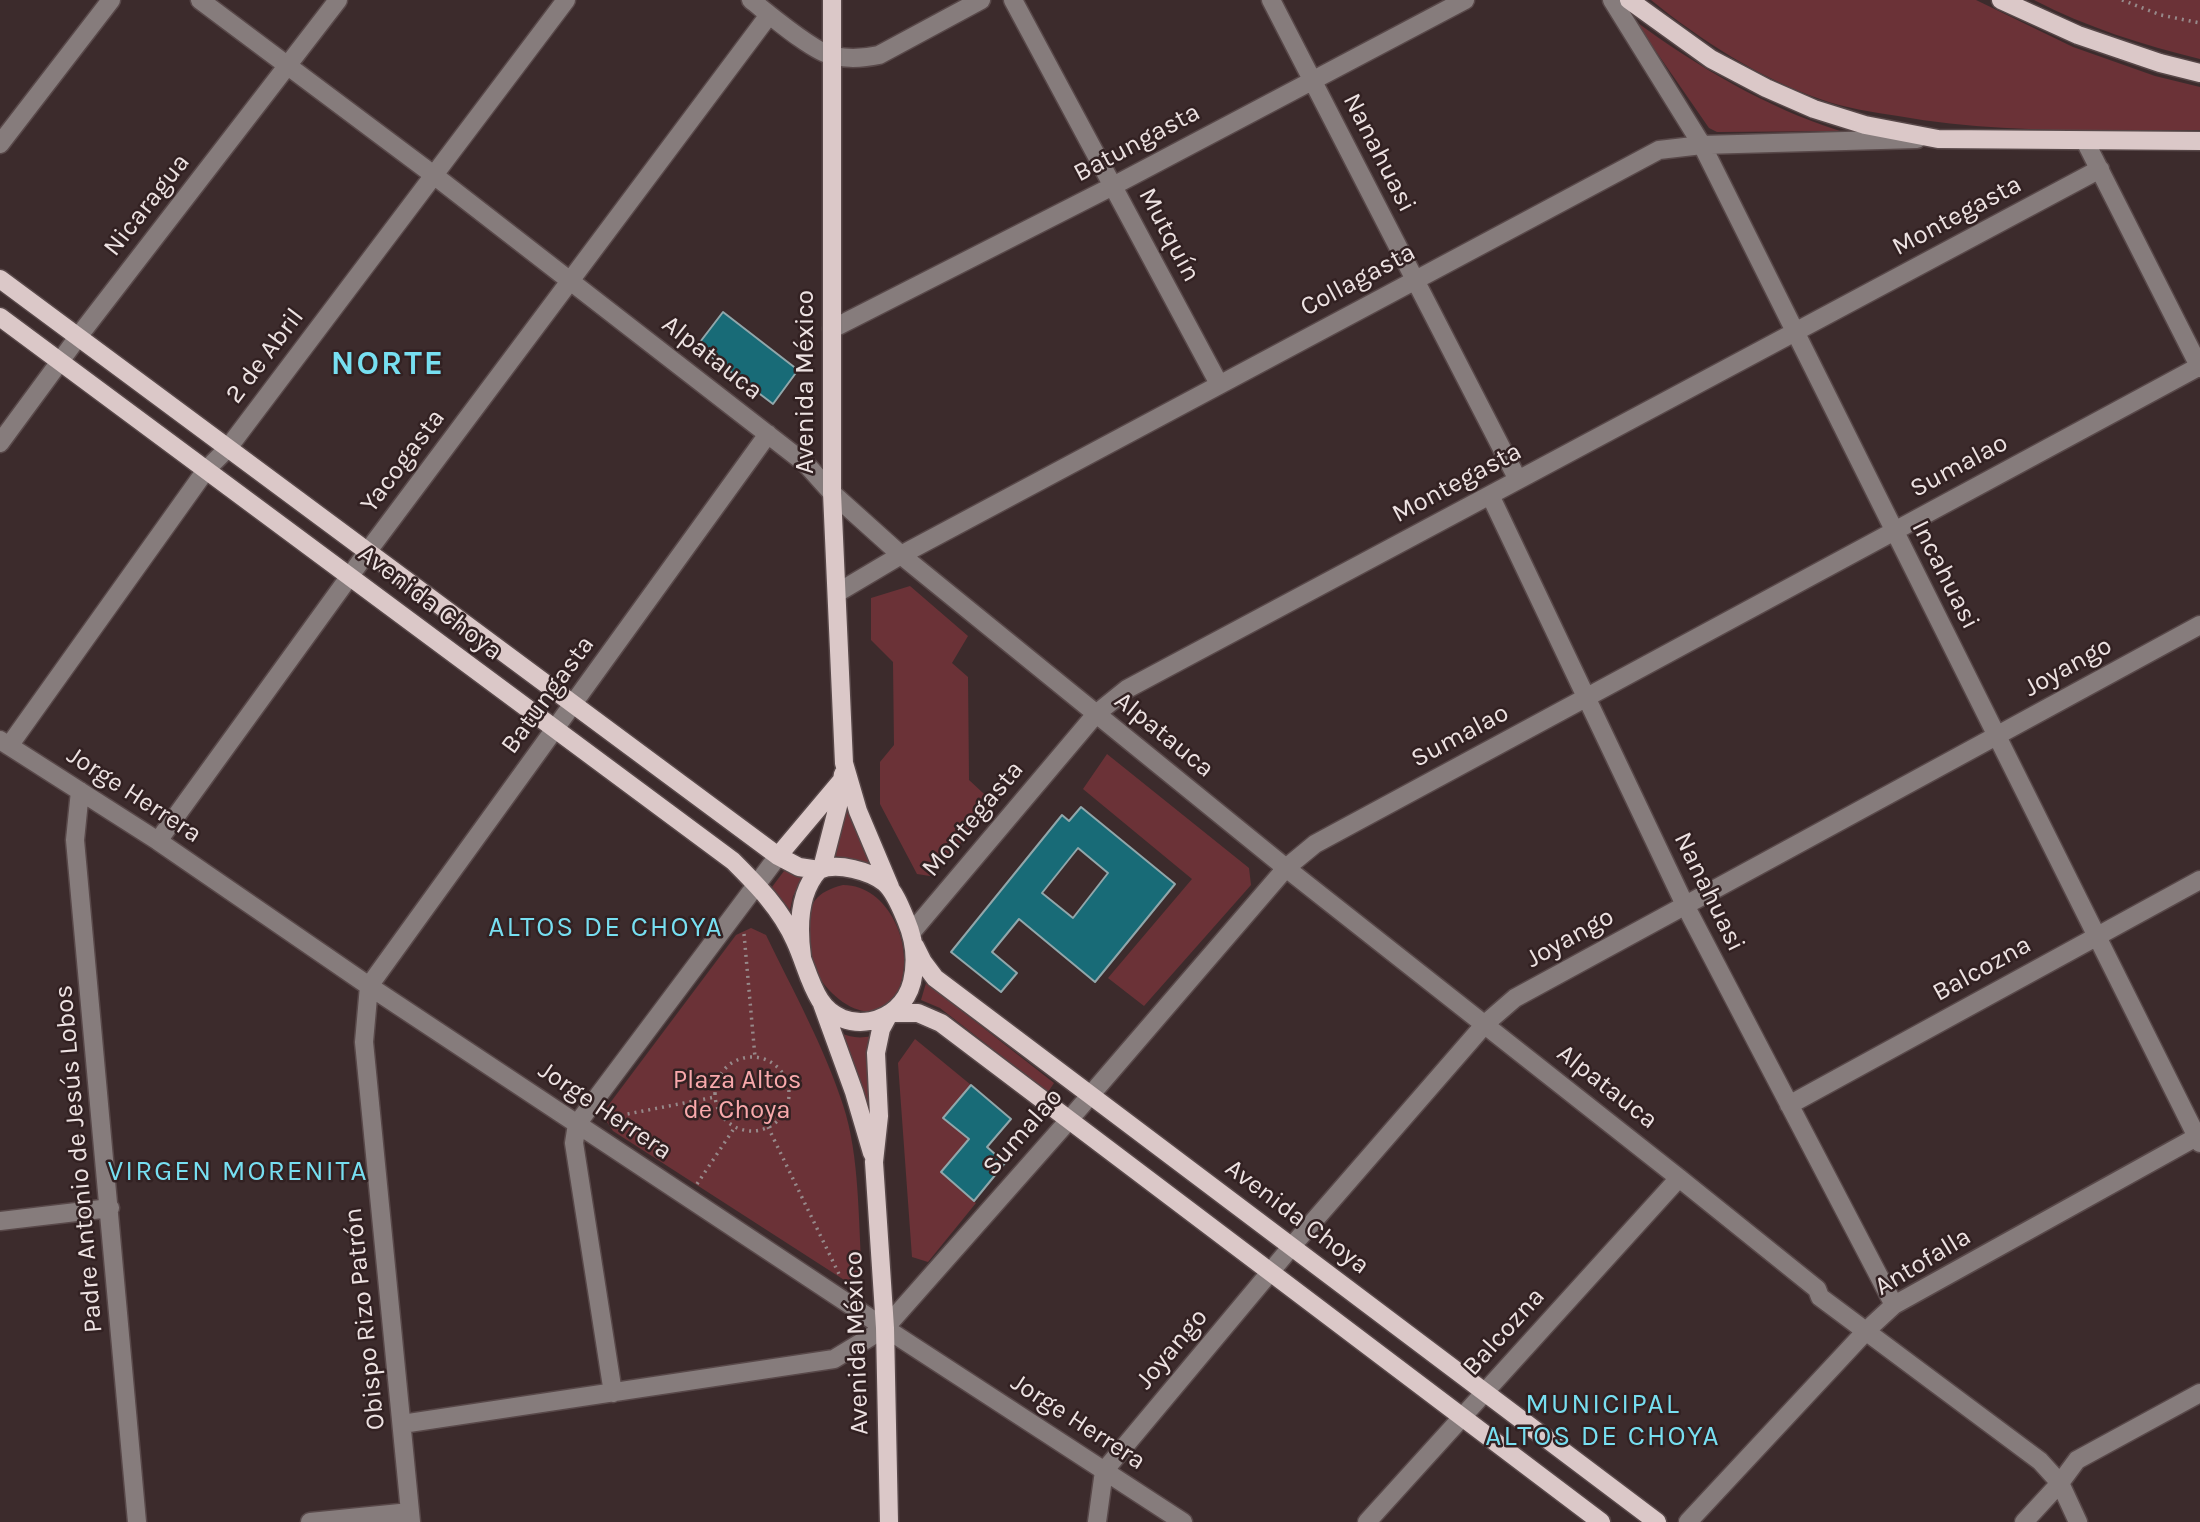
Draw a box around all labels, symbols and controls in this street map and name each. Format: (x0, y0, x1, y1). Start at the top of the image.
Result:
street label: Nanahuasi (1336, 88, 1422, 218)
street label: Batungasta (1069, 97, 1205, 189)
street label: Nicaragua (97, 147, 197, 263)
street label: Montegasta (1887, 169, 2027, 263)
street label: Mutquín (1131, 183, 1207, 287)
street label: Collagasta (1295, 237, 1421, 323)
street label: Avenida México (790, 290, 822, 474)
street label: 2 de Abril (219, 302, 311, 410)
street label: Alpatauca (655, 309, 769, 407)
district label: NORTE (331, 345, 445, 385)
street label: Yacogasta (354, 403, 452, 519)
street label: Sumalao (1905, 427, 2013, 505)
street label: Montegasta (1387, 436, 1527, 530)
street label: Incahuasi (1904, 515, 1986, 635)
street label: Avenida Choya (352, 539, 508, 667)
street label: Batungasta (495, 630, 601, 760)
street label: Joyango (2019, 630, 2117, 704)
street label: Alpatauca (1108, 685, 1220, 785)
street label: Sumalao (1406, 697, 1514, 775)
street label: Jorge Herrera (61, 740, 207, 850)
street label: Montegasta (915, 755, 1031, 883)
street label: Nanahuasi (1667, 827, 1751, 957)
street label: Joyango (1521, 901, 1619, 975)
district label: ALTOS DE CHOYA (490, 911, 722, 945)
street label: Balcozna (1927, 929, 2037, 1009)
street label: Padre Antonio de Jesús Lobos (48, 984, 110, 1334)
street label: Alpatauca (1550, 1038, 1664, 1136)
street label: Jorge Herrera (532, 1055, 678, 1167)
park label: Plaza Altos de Choya (673, 1065, 801, 1126)
street label: Sumalao (976, 1082, 1070, 1182)
street label: Avenida Choya (1219, 1153, 1375, 1281)
district label: VIRGEN MORENITA (109, 1155, 367, 1189)
street label: Obispo Rizo Patrón (338, 1206, 392, 1432)
street label: Antofalla (1869, 1221, 1977, 1303)
street label: Avenida México (838, 1250, 876, 1436)
street label: Balcozna (1456, 1282, 1552, 1382)
street label: Joyango (1129, 1302, 1215, 1396)
street label: Jorge Herrera (1005, 1367, 1151, 1477)
district label: MUNICIPAL ALTOS DE CHOYA (1487, 1388, 1719, 1454)

